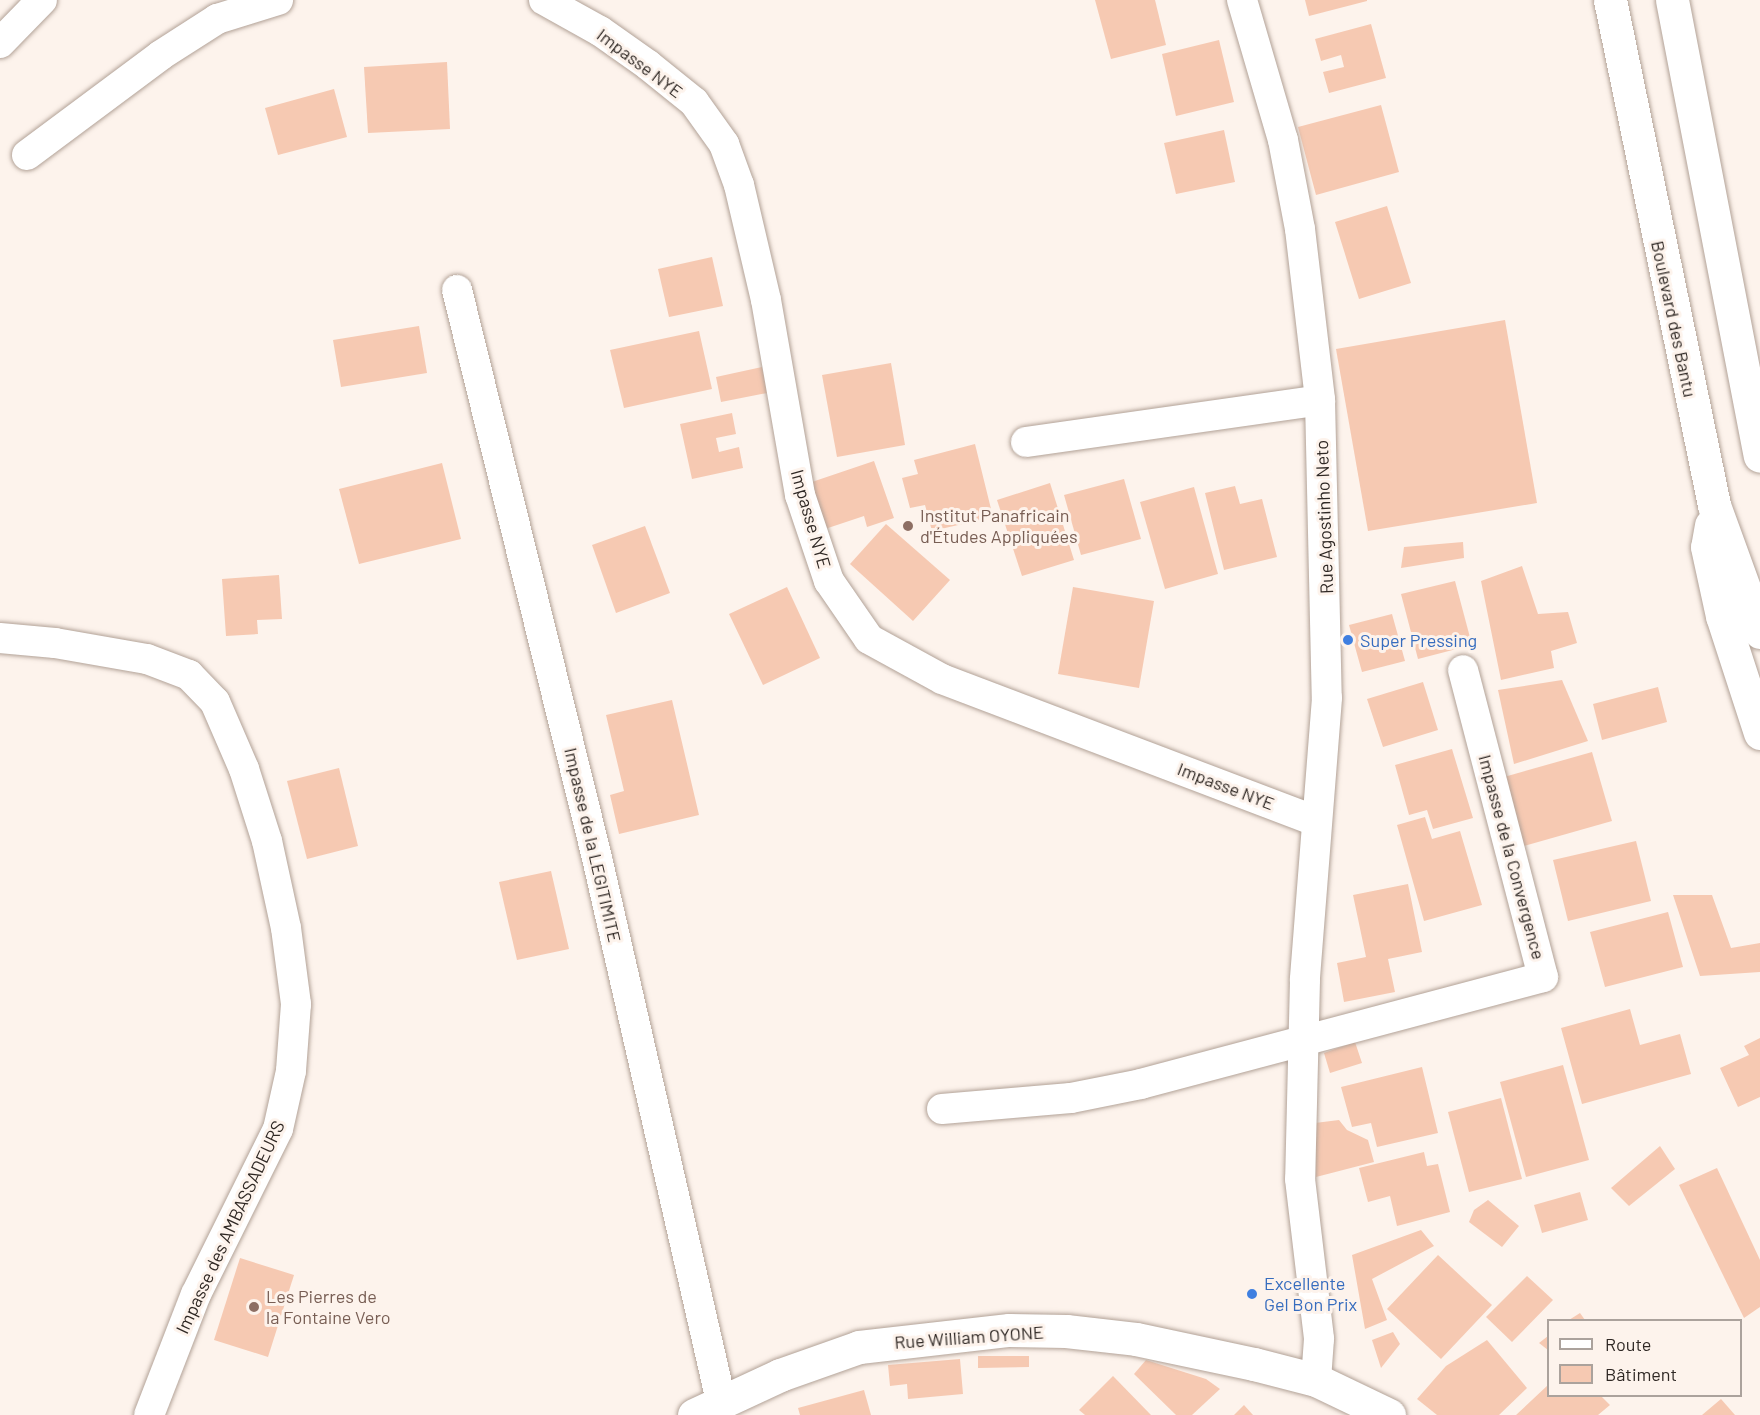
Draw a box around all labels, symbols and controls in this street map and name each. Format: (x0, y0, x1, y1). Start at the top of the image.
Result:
street label: Impasse NYE (593, 24, 687, 102)
street label: Boulevard des Bantu (1647, 239, 1701, 399)
street label: Rue Agostinho Neto (1311, 440, 1337, 594)
street label: Impasse NYE (787, 467, 835, 571)
place label: Institut Panafricain d'Études Appliquées (920, 505, 1078, 548)
marker: Institut Panafricain d'Études Appliquées (901, 519, 915, 533)
place label: Super Pressing (1360, 629, 1477, 651)
marker: Super Pressing (1341, 633, 1355, 647)
street label: Impasse de la LEGITIMITE (560, 745, 626, 945)
street label: Impasse de la Convergence (1474, 752, 1550, 962)
street label: Impasse NYE (1175, 758, 1277, 814)
street label: Impasse des AMBASSADEURS (171, 1117, 289, 1337)
place label: Excellente Gel Bon Prix (1264, 1273, 1357, 1316)
place label: Les Pierres de la Fontaine Vero (266, 1286, 391, 1328)
marker: Excellente Gel Bon Prix (1245, 1287, 1259, 1301)
marker: Les Pierres de la Fontaine Vero (247, 1300, 261, 1314)
legend (1547, 1319, 1742, 1397)
street label: Rue William OYONE (894, 1321, 1044, 1353)
text: Route (1605, 1333, 1651, 1355)
text: Bâtiment (1605, 1363, 1677, 1385)

